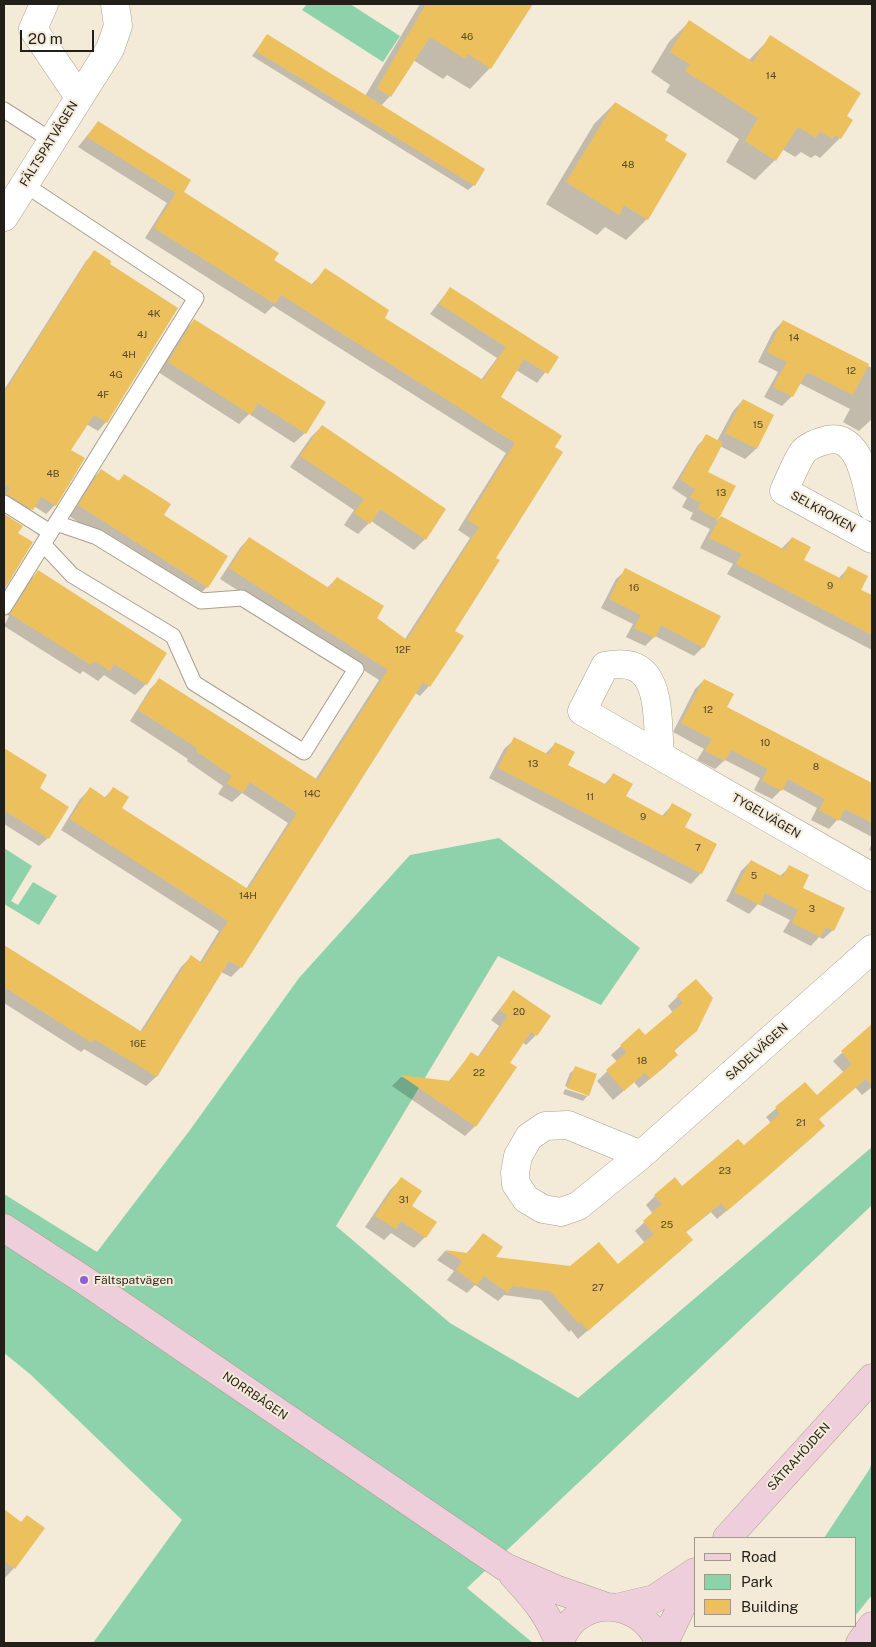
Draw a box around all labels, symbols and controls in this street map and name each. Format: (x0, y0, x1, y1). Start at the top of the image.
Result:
scale bar (22, 20, 96, 52)
text: 20 m (28, 30, 63, 47)
house number: 46 (461, 31, 473, 43)
house number: 14 (766, 70, 776, 82)
street label: FÄLTSPATVÄGEN (17, 99, 81, 189)
house number: 48 (622, 159, 634, 171)
house number: 4K (147, 308, 161, 320)
house number: 4J (137, 329, 147, 341)
house number: 14 (789, 332, 799, 344)
house number: 4H (122, 349, 136, 361)
house number: 12 (846, 365, 856, 377)
house number: 4G (109, 369, 123, 381)
house number: 4F (97, 389, 109, 401)
house number: 15 (753, 419, 763, 431)
house number: 4B (47, 468, 59, 480)
house number: 13 (716, 487, 726, 499)
street label: SELKROKEN (788, 488, 858, 536)
house number: 9 (827, 580, 833, 592)
house number: 16 (629, 582, 639, 594)
house number: 12F (395, 644, 411, 656)
house number: 12 (703, 704, 713, 716)
house number: 10 (760, 737, 770, 749)
house number: 13 (528, 758, 538, 770)
house number: 8 (813, 761, 819, 773)
house number: 14C (303, 788, 321, 800)
street label: TYGELVÄGEN (729, 790, 803, 842)
house number: 11 (586, 791, 594, 803)
house number: 9 (640, 811, 646, 823)
house number: 7 (695, 842, 701, 854)
house number: 5 (751, 870, 757, 882)
house number: 14H (239, 890, 257, 902)
house number: 3 (809, 903, 815, 915)
house number: 20 (513, 1006, 525, 1018)
street label: SADELVÄGEN (723, 1020, 791, 1084)
house number: 16E (130, 1038, 146, 1050)
house number: 18 (637, 1055, 647, 1067)
house number: 22 (473, 1067, 485, 1079)
house number: 21 (796, 1117, 806, 1129)
house number: 23 (719, 1165, 731, 1177)
house number: 31 (399, 1194, 409, 1206)
house number: 25 (661, 1219, 673, 1231)
place label: Fältspatvägen (94, 1273, 173, 1287)
marker: Fältspatvägen (78, 1274, 90, 1286)
house number: 27 (592, 1282, 604, 1294)
street label: NORRBÅGEN (220, 1369, 290, 1423)
street label: SÄTRAHÖJDEN (765, 1420, 833, 1494)
legend (694, 1537, 856, 1627)
text: Road (741, 1548, 777, 1565)
text: Park (741, 1573, 773, 1590)
text: Building (741, 1598, 799, 1615)

